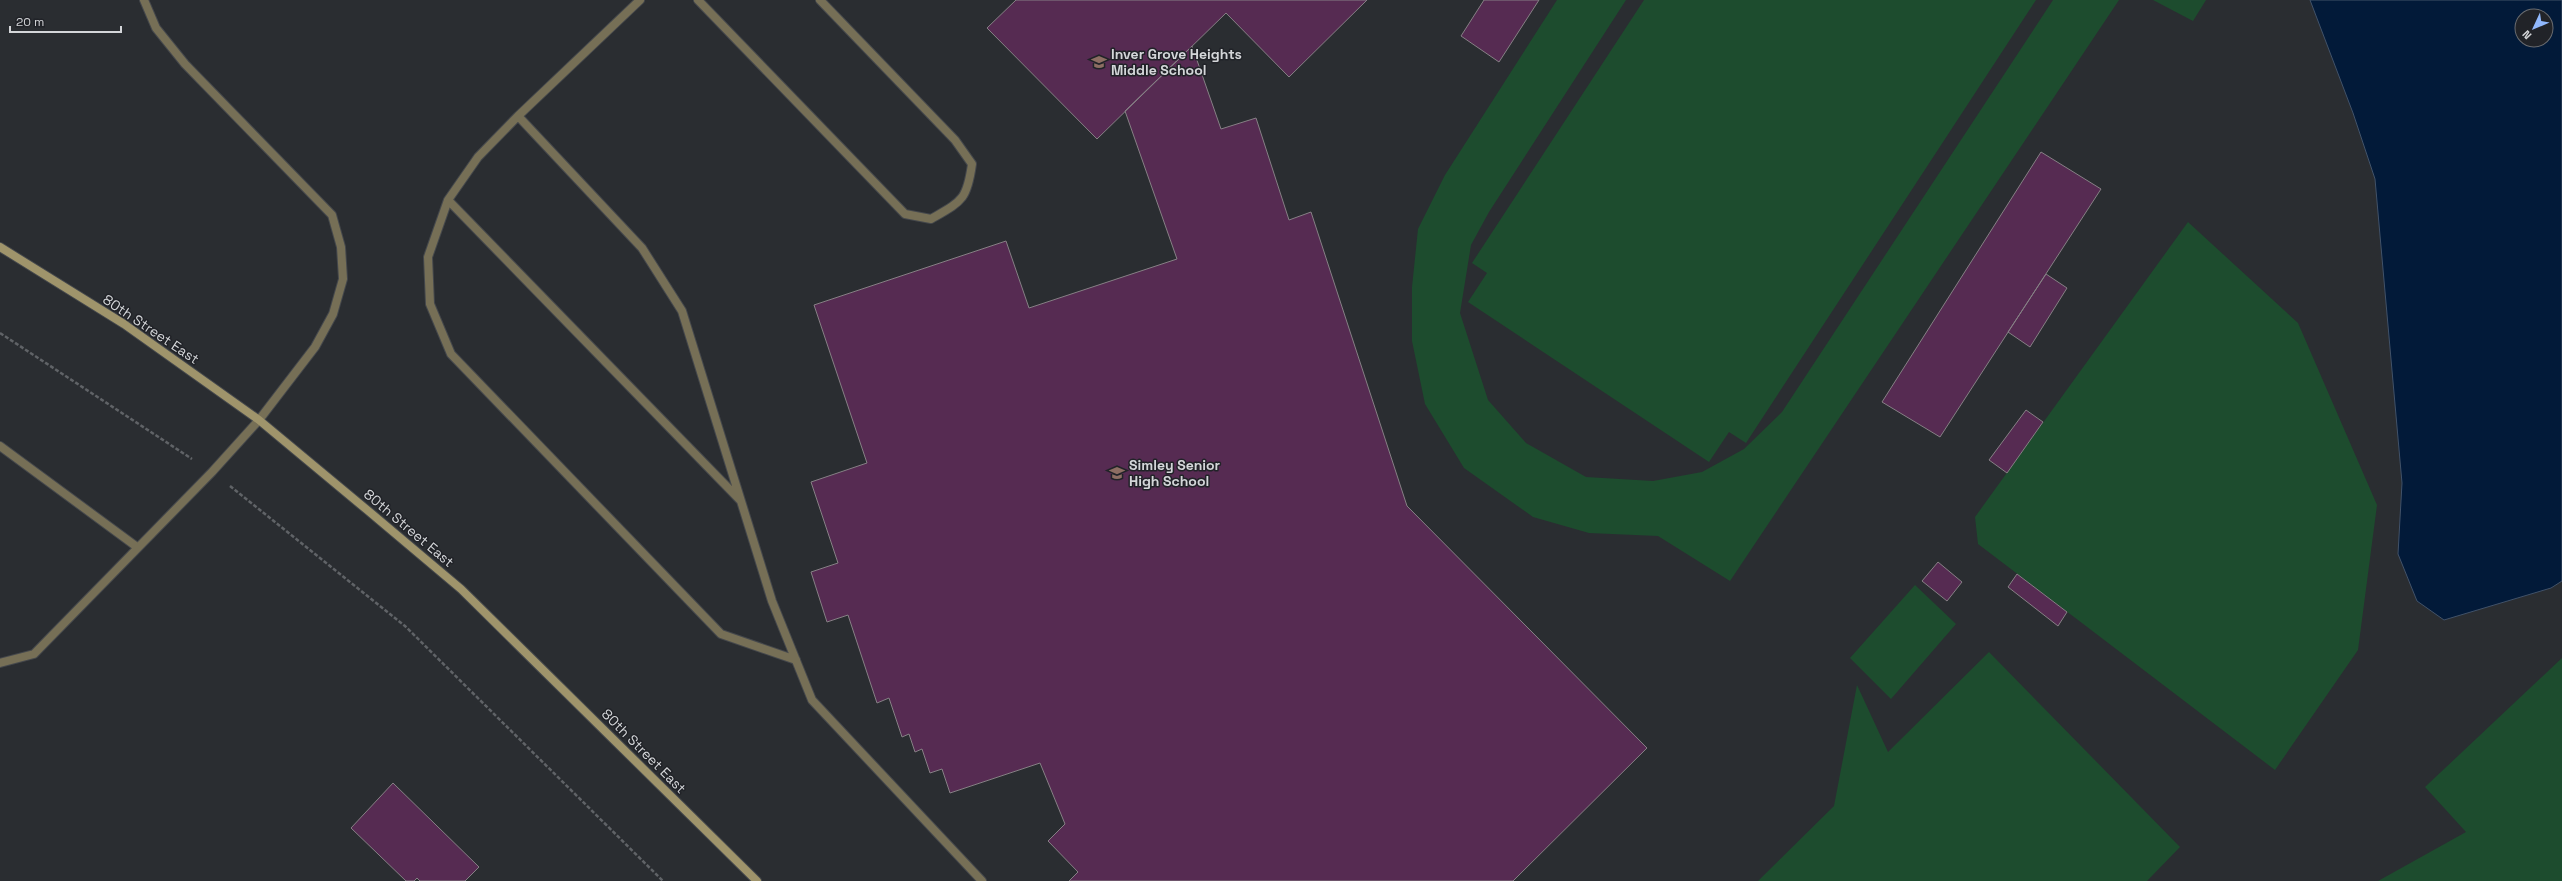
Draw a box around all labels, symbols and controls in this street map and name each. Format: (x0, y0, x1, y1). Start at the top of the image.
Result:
scale bar (10, 8, 121, 34)
north arrow (2514, 8, 2554, 48)
text: 20 m (16, 14, 44, 30)
text: N (2519, 27, 2534, 42)
place label: Inver Grove Heights Middle School (1111, 45, 1242, 79)
school or university icon: Inver Grove Heights Middle School (1090, 53, 1108, 71)
street label: 80th Street East (99, 290, 203, 368)
place label: Simley Senior High School (1129, 456, 1221, 490)
school or university icon: Simley Senior High School (1108, 464, 1126, 482)
street label: 80th Street East (360, 485, 458, 571)
street label: 80th Street East (598, 705, 690, 797)

